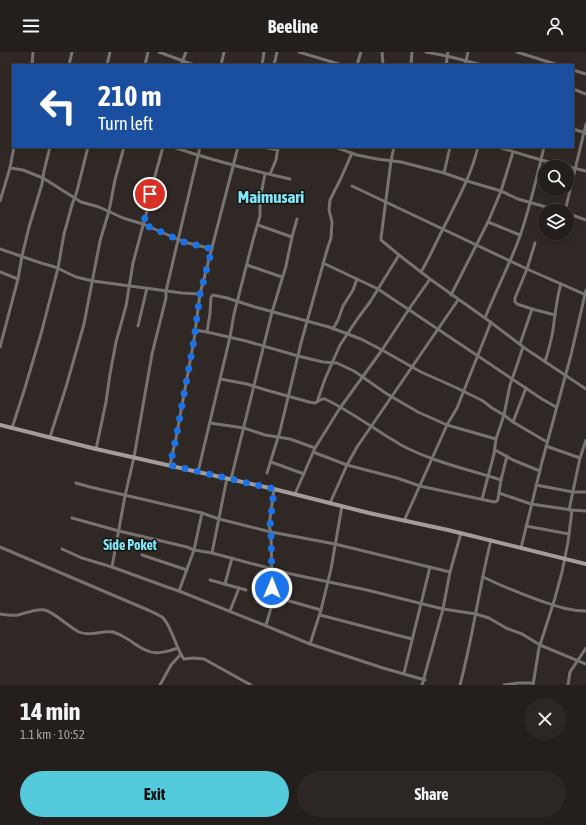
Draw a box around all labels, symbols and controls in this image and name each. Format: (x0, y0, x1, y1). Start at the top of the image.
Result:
icon: menu (20, 15, 42, 37)
icon: person (544, 15, 566, 37)
text: Beeline (268, 16, 318, 37)
icon: left (32, 80, 84, 132)
text: 210 m (98, 80, 161, 112)
text: Turn left (98, 113, 153, 134)
map controls (538, 160, 574, 240)
button: search (538, 160, 574, 196)
pin (133, 177, 167, 211)
icon: arrive (139, 183, 161, 205)
district label: Maimusari (238, 187, 304, 207)
button: layers (538, 204, 574, 240)
district label: Side Poket (103, 537, 157, 553)
position arrow (251, 567, 293, 609)
text: 14 min (20, 698, 80, 725)
button: close (524, 698, 566, 740)
text: 1.1 km · 10:52 (20, 727, 85, 742)
button: Exit (20, 771, 289, 817)
button: Share (297, 771, 566, 817)

